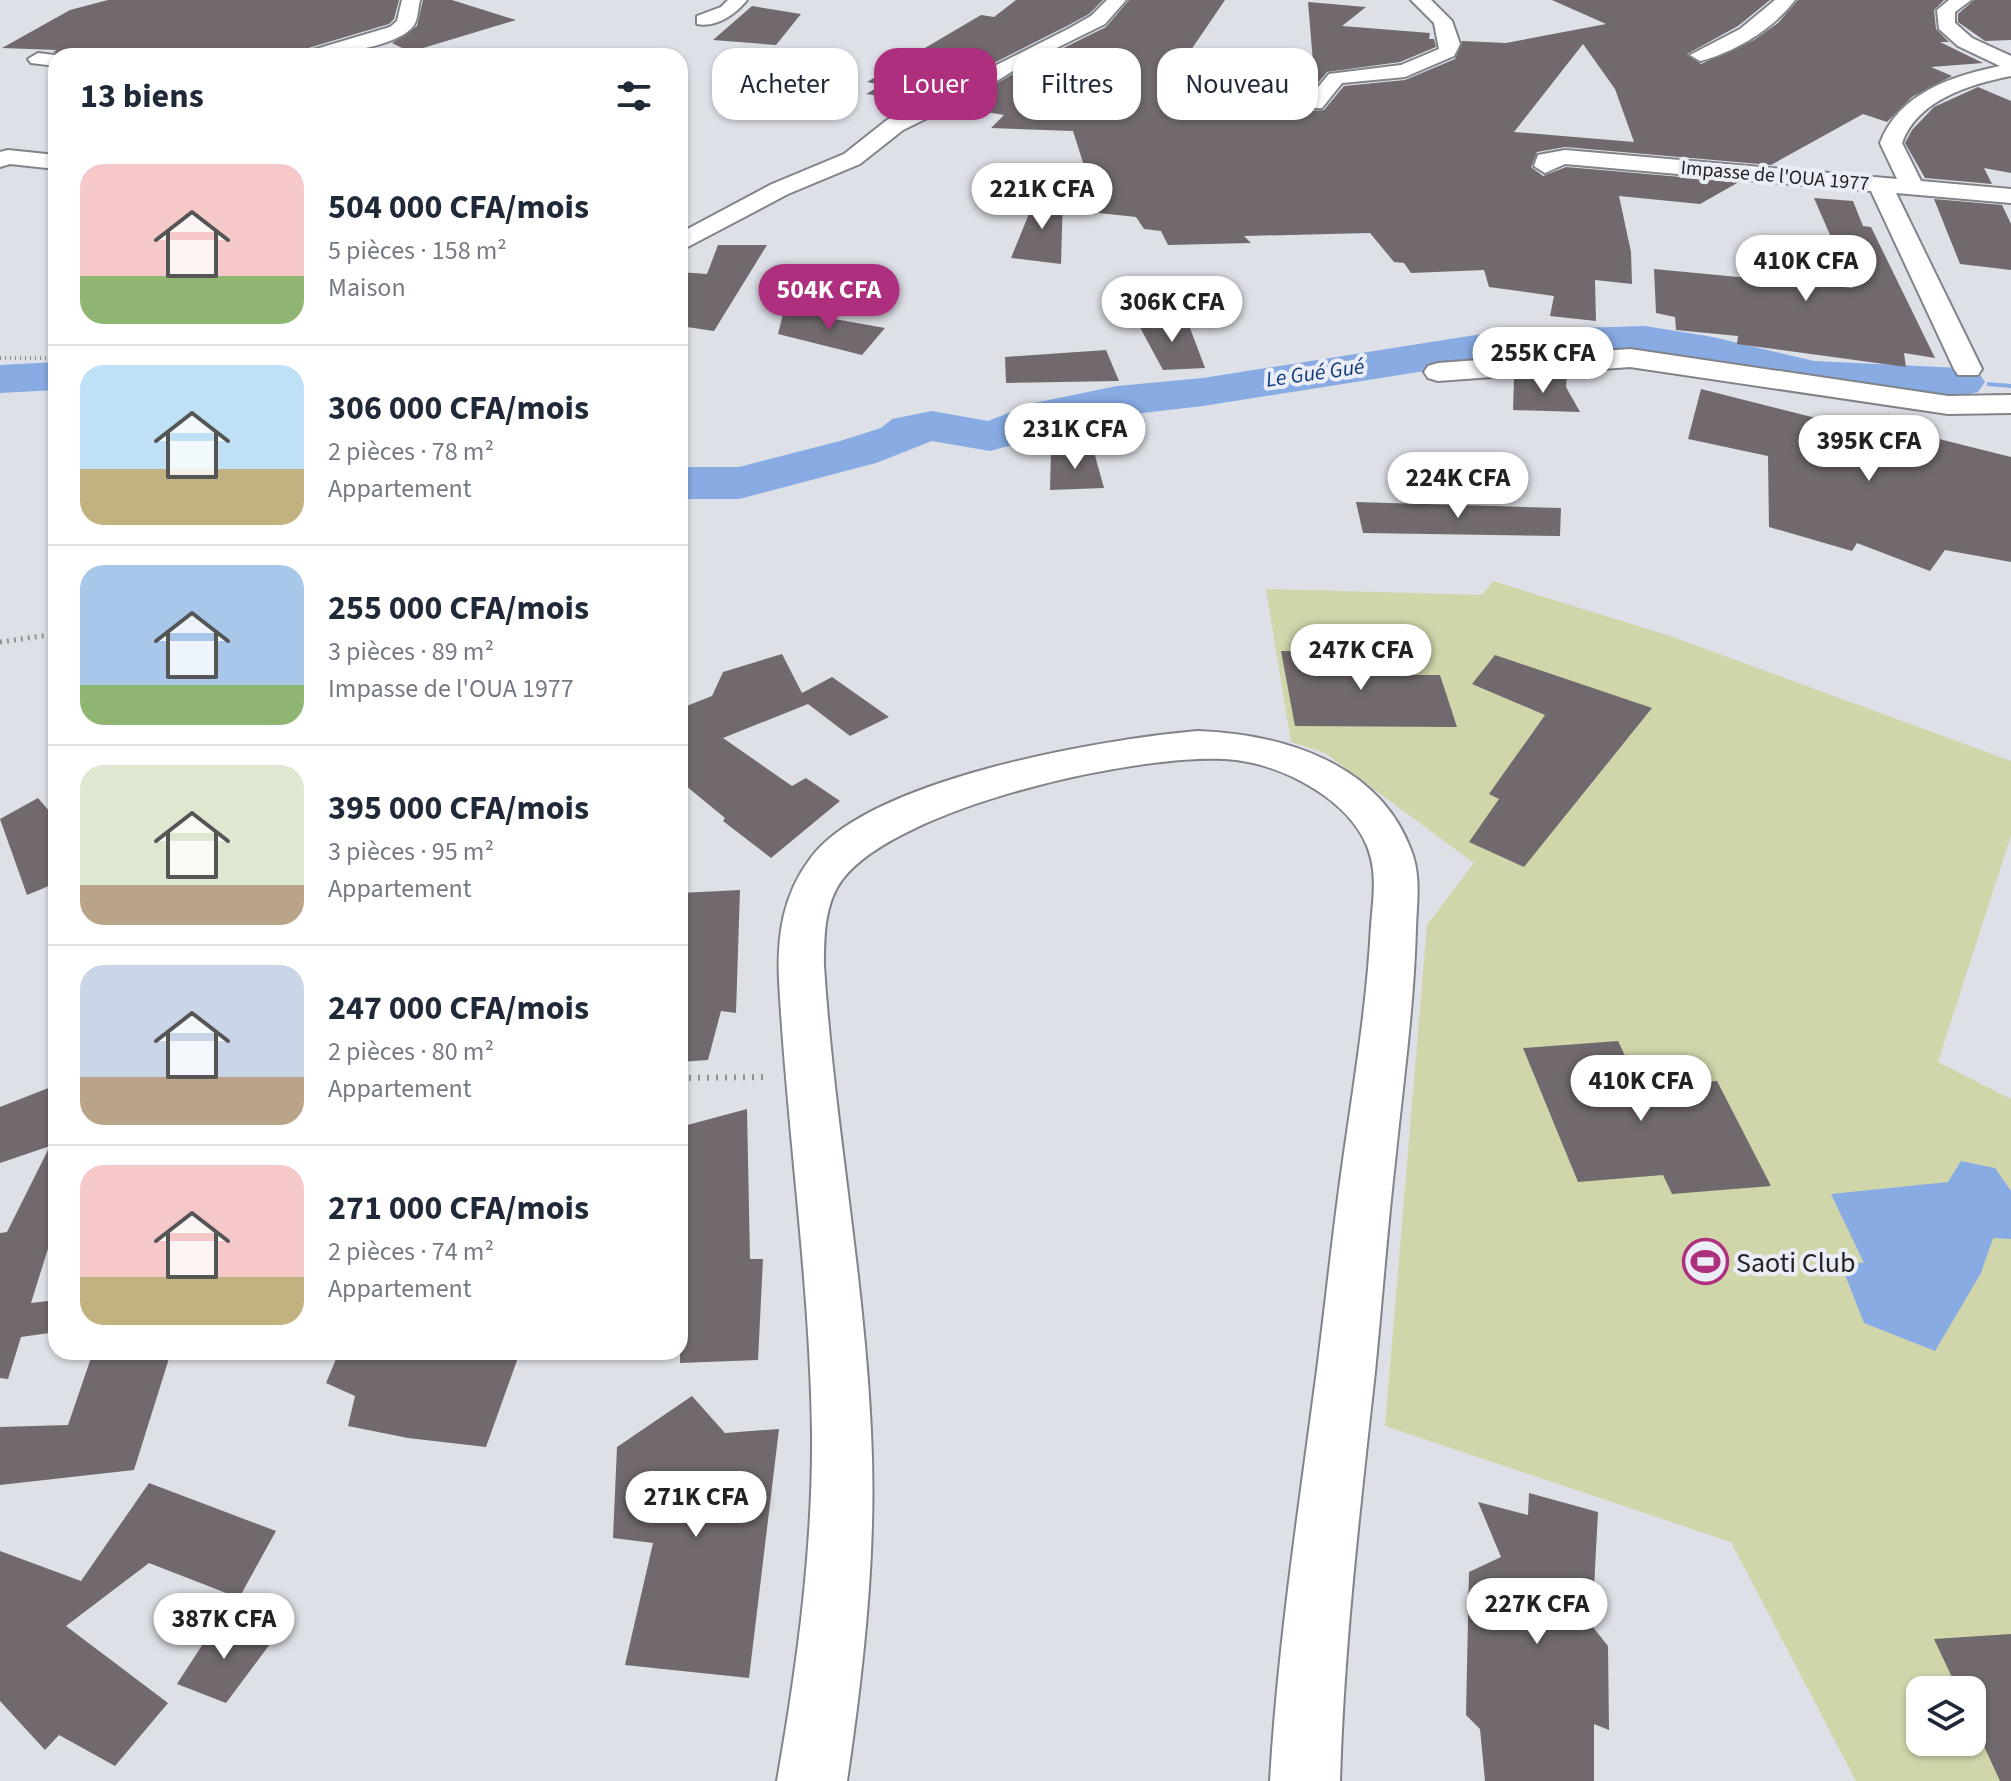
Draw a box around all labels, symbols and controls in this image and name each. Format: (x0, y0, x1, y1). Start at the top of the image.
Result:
chip: Acheter (712, 48, 858, 120)
chip: Louer (874, 48, 997, 120)
chip: Filtres (1013, 48, 1141, 120)
chip: Nouveau (1157, 48, 1318, 120)
text: 13 biens (80, 72, 204, 121)
icon: filters (612, 74, 656, 118)
street label: Impasse de l'OUA 1977 (1680, 154, 1870, 198)
pin: 221K CFA (959, 163, 1125, 231)
text: 221K CFA (990, 170, 1094, 207)
text: 504 000 CFA/mois (328, 183, 589, 232)
icon: home (144, 196, 240, 292)
text: 5 pièces · 158 m² (328, 232, 507, 269)
pin: 410K CFA (1723, 235, 1889, 303)
text: 410K CFA (1754, 242, 1858, 279)
pin: 504K CFA (746, 264, 912, 332)
text: Maison (328, 269, 406, 306)
text: 504K CFA (777, 271, 881, 308)
pin: 306K CFA (1089, 276, 1255, 344)
text: 306K CFA (1120, 283, 1224, 320)
pin: 255K CFA (1460, 327, 1626, 395)
text: 255K CFA (1491, 334, 1595, 371)
water label: Le Gué Gué (1264, 350, 1367, 396)
text: 306 000 CFA/mois (328, 384, 589, 433)
icon: home (144, 397, 240, 493)
pin: 231K CFA (992, 403, 1158, 471)
text: 231K CFA (1023, 410, 1127, 447)
pin: 395K CFA (1786, 415, 1952, 483)
text: 395K CFA (1817, 422, 1921, 459)
text: 2 pièces · 78 m² (328, 433, 494, 470)
pin: 224K CFA (1375, 452, 1541, 520)
text: 224K CFA (1406, 459, 1510, 496)
text: Appartement (328, 470, 472, 507)
text: 255 000 CFA/mois (328, 584, 589, 633)
icon: home (144, 597, 240, 693)
pin: 247K CFA (1278, 624, 1444, 692)
text: 247K CFA (1309, 631, 1413, 668)
text: 3 pièces · 89 m² (328, 633, 494, 670)
text: Impasse de l'OUA 1977 (328, 670, 574, 707)
text: 395 000 CFA/mois (328, 784, 589, 833)
icon: home (144, 797, 240, 893)
text: 3 pièces · 95 m² (328, 833, 494, 870)
text: Appartement (328, 870, 472, 907)
text: 247 000 CFA/mois (328, 984, 589, 1033)
icon: home (144, 997, 240, 1093)
text: 2 pièces · 80 m² (328, 1033, 494, 1070)
pin: 410K CFA (1558, 1055, 1724, 1123)
text: 410K CFA (1589, 1062, 1693, 1099)
text: Appartement (328, 1070, 472, 1107)
text: 271 000 CFA/mois (328, 1184, 589, 1233)
icon: home (144, 1197, 240, 1293)
text: 2 pièces · 74 m² (328, 1233, 494, 1270)
sports icon: Saoti Club (1681, 1238, 1729, 1286)
place label: Saoti Club (1736, 1243, 1856, 1283)
text: Appartement (328, 1270, 472, 1307)
pin: 271K CFA (613, 1471, 779, 1539)
text: 271K CFA (644, 1478, 748, 1515)
pin: 227K CFA (1454, 1578, 1620, 1646)
text: 227K CFA (1485, 1585, 1589, 1622)
pin: 387K CFA (141, 1593, 307, 1661)
text: 387K CFA (172, 1600, 276, 1637)
map controls (1906, 1676, 1986, 1756)
button: layers (1906, 1676, 1986, 1756)

